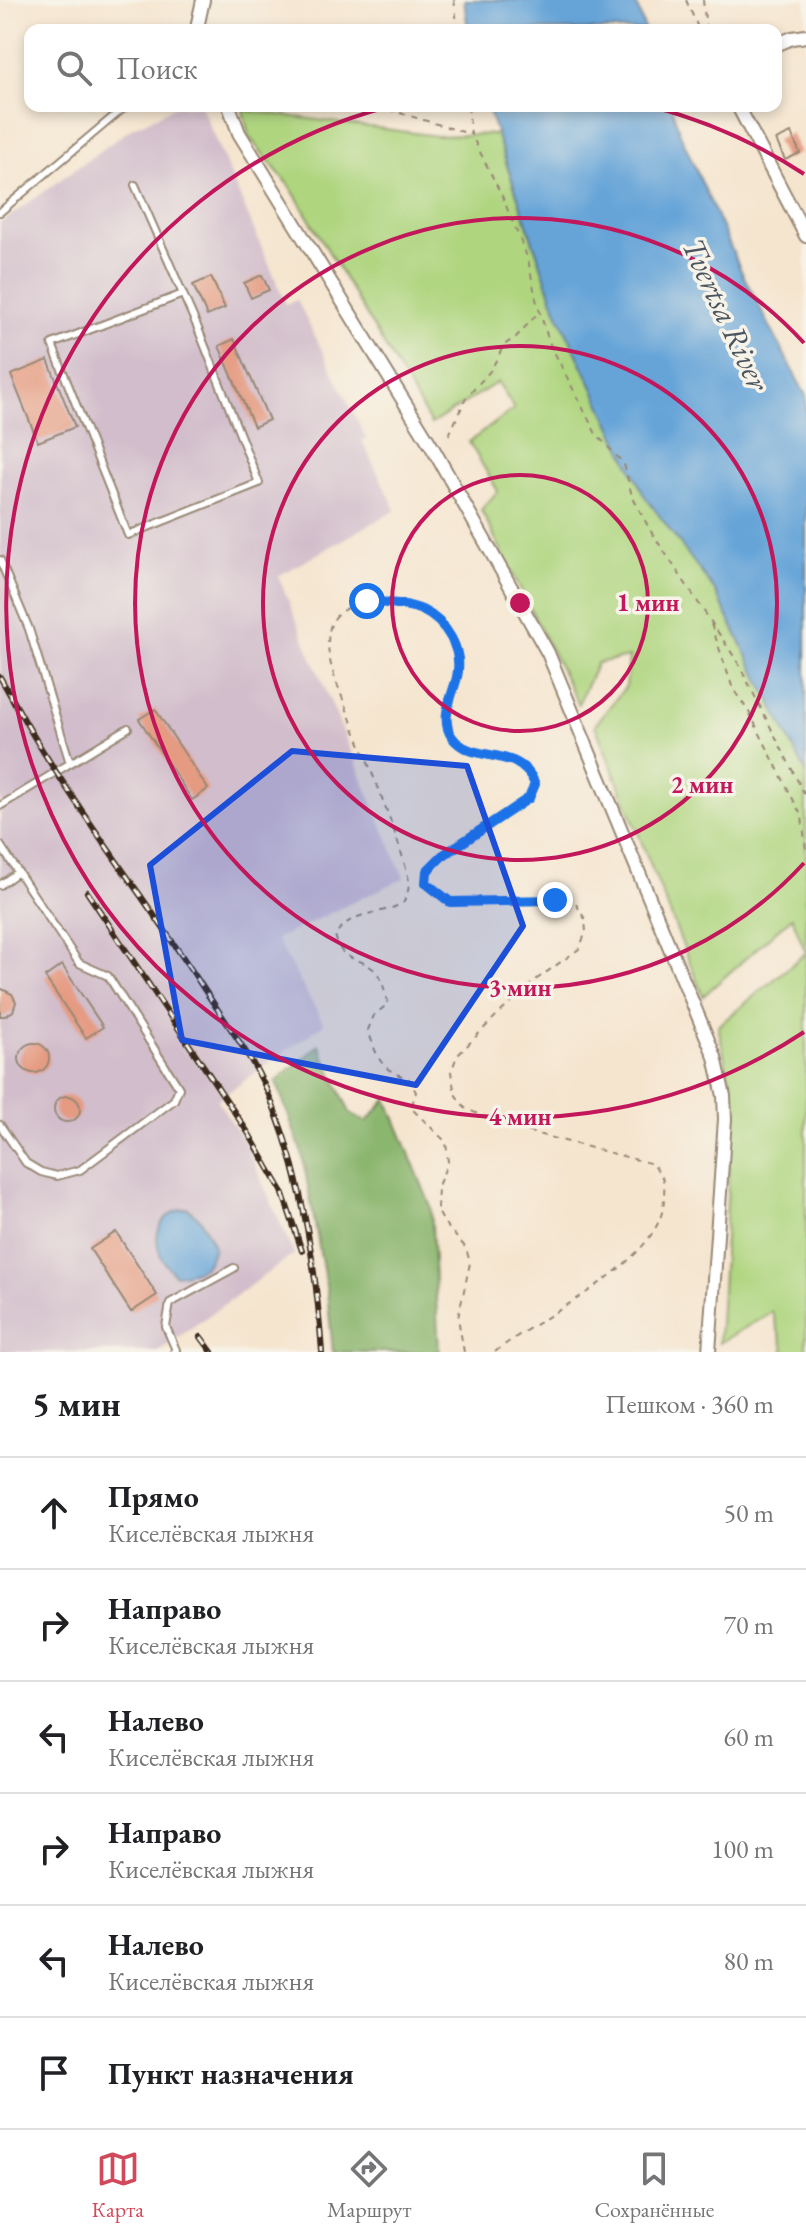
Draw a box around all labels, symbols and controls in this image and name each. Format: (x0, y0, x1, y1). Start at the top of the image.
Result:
search box (24, 24, 782, 112)
icon: search (52, 46, 96, 90)
text: Поиск (116, 49, 198, 88)
water label: Tvertsa River (672, 231, 780, 399)
route start (349, 583, 385, 619)
text: 1 мин (617, 587, 679, 618)
centre of rings (506, 589, 534, 617)
text: 2 мин (671, 769, 733, 800)
route end (537, 882, 573, 918)
text: 3 мин (489, 972, 551, 1003)
text: 4 мин (489, 1101, 551, 1132)
text: 5 мин (32, 1382, 121, 1426)
text: Пешком · 360 m (605, 1387, 774, 1421)
text: Прямо (108, 1477, 199, 1516)
icon: ahead (32, 1491, 76, 1535)
text: 50 m (724, 1496, 774, 1530)
text: Киселёвская лыжня (108, 1516, 314, 1550)
text: Направо (108, 1589, 221, 1628)
icon: right (32, 1603, 76, 1647)
text: 70 m (724, 1608, 774, 1642)
text: Киселёвская лыжня (108, 1628, 314, 1662)
text: Налево (108, 1701, 204, 1740)
icon: left (32, 1715, 76, 1759)
text: 60 m (724, 1720, 774, 1754)
text: Киселёвская лыжня (108, 1740, 314, 1774)
text: Направо (108, 1813, 221, 1852)
icon: right (32, 1827, 76, 1871)
text: 100 m (711, 1832, 774, 1866)
text: Киселёвская лыжня (108, 1852, 314, 1886)
text: Налево (108, 1925, 204, 1964)
icon: left (32, 1939, 76, 1983)
text: 80 m (724, 1944, 774, 1978)
text: Киселёвская лыжня (108, 1964, 314, 1998)
icon: arrive (32, 2051, 76, 2095)
text: Пункт назначения (108, 2054, 354, 2093)
tab: Карта (92, 2147, 144, 2224)
tab: Маршрут (327, 2147, 411, 2224)
tab: Сохранённые (594, 2147, 714, 2224)

